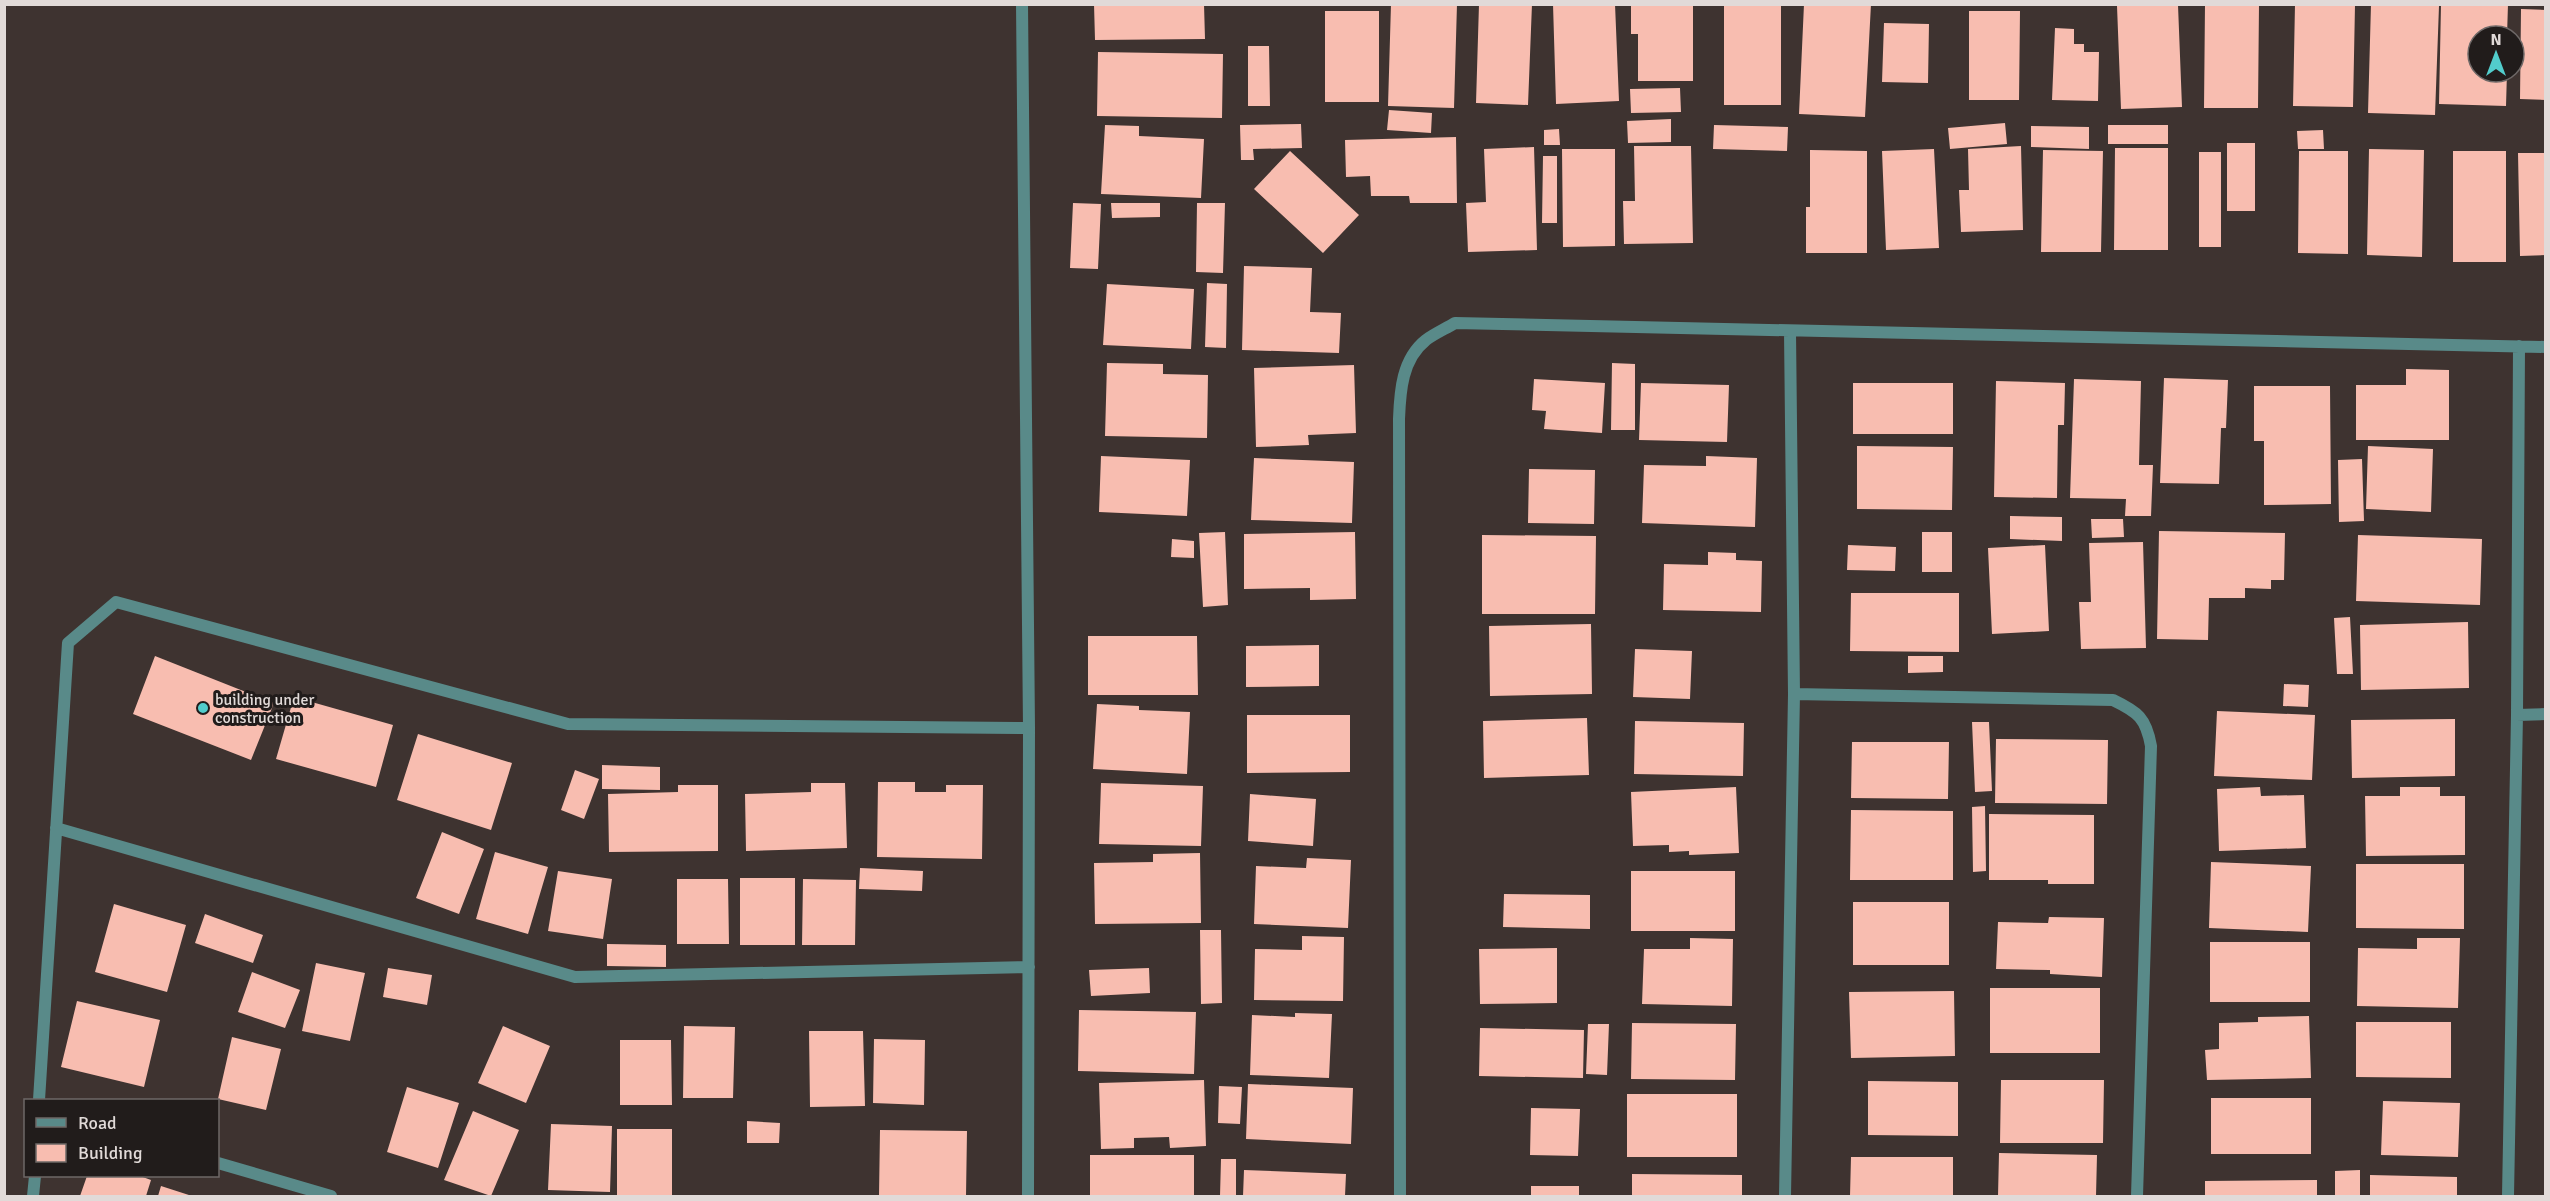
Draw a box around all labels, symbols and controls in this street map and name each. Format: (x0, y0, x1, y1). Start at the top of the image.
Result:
north arrow (2466, 24, 2526, 84)
text: N (2490, 30, 2502, 50)
place label: building under construction (215, 690, 314, 728)
marker: building under construction (196, 701, 210, 715)
legend (24, 1099, 219, 1177)
text: Road (78, 1112, 117, 1134)
text: Building (78, 1142, 142, 1164)

